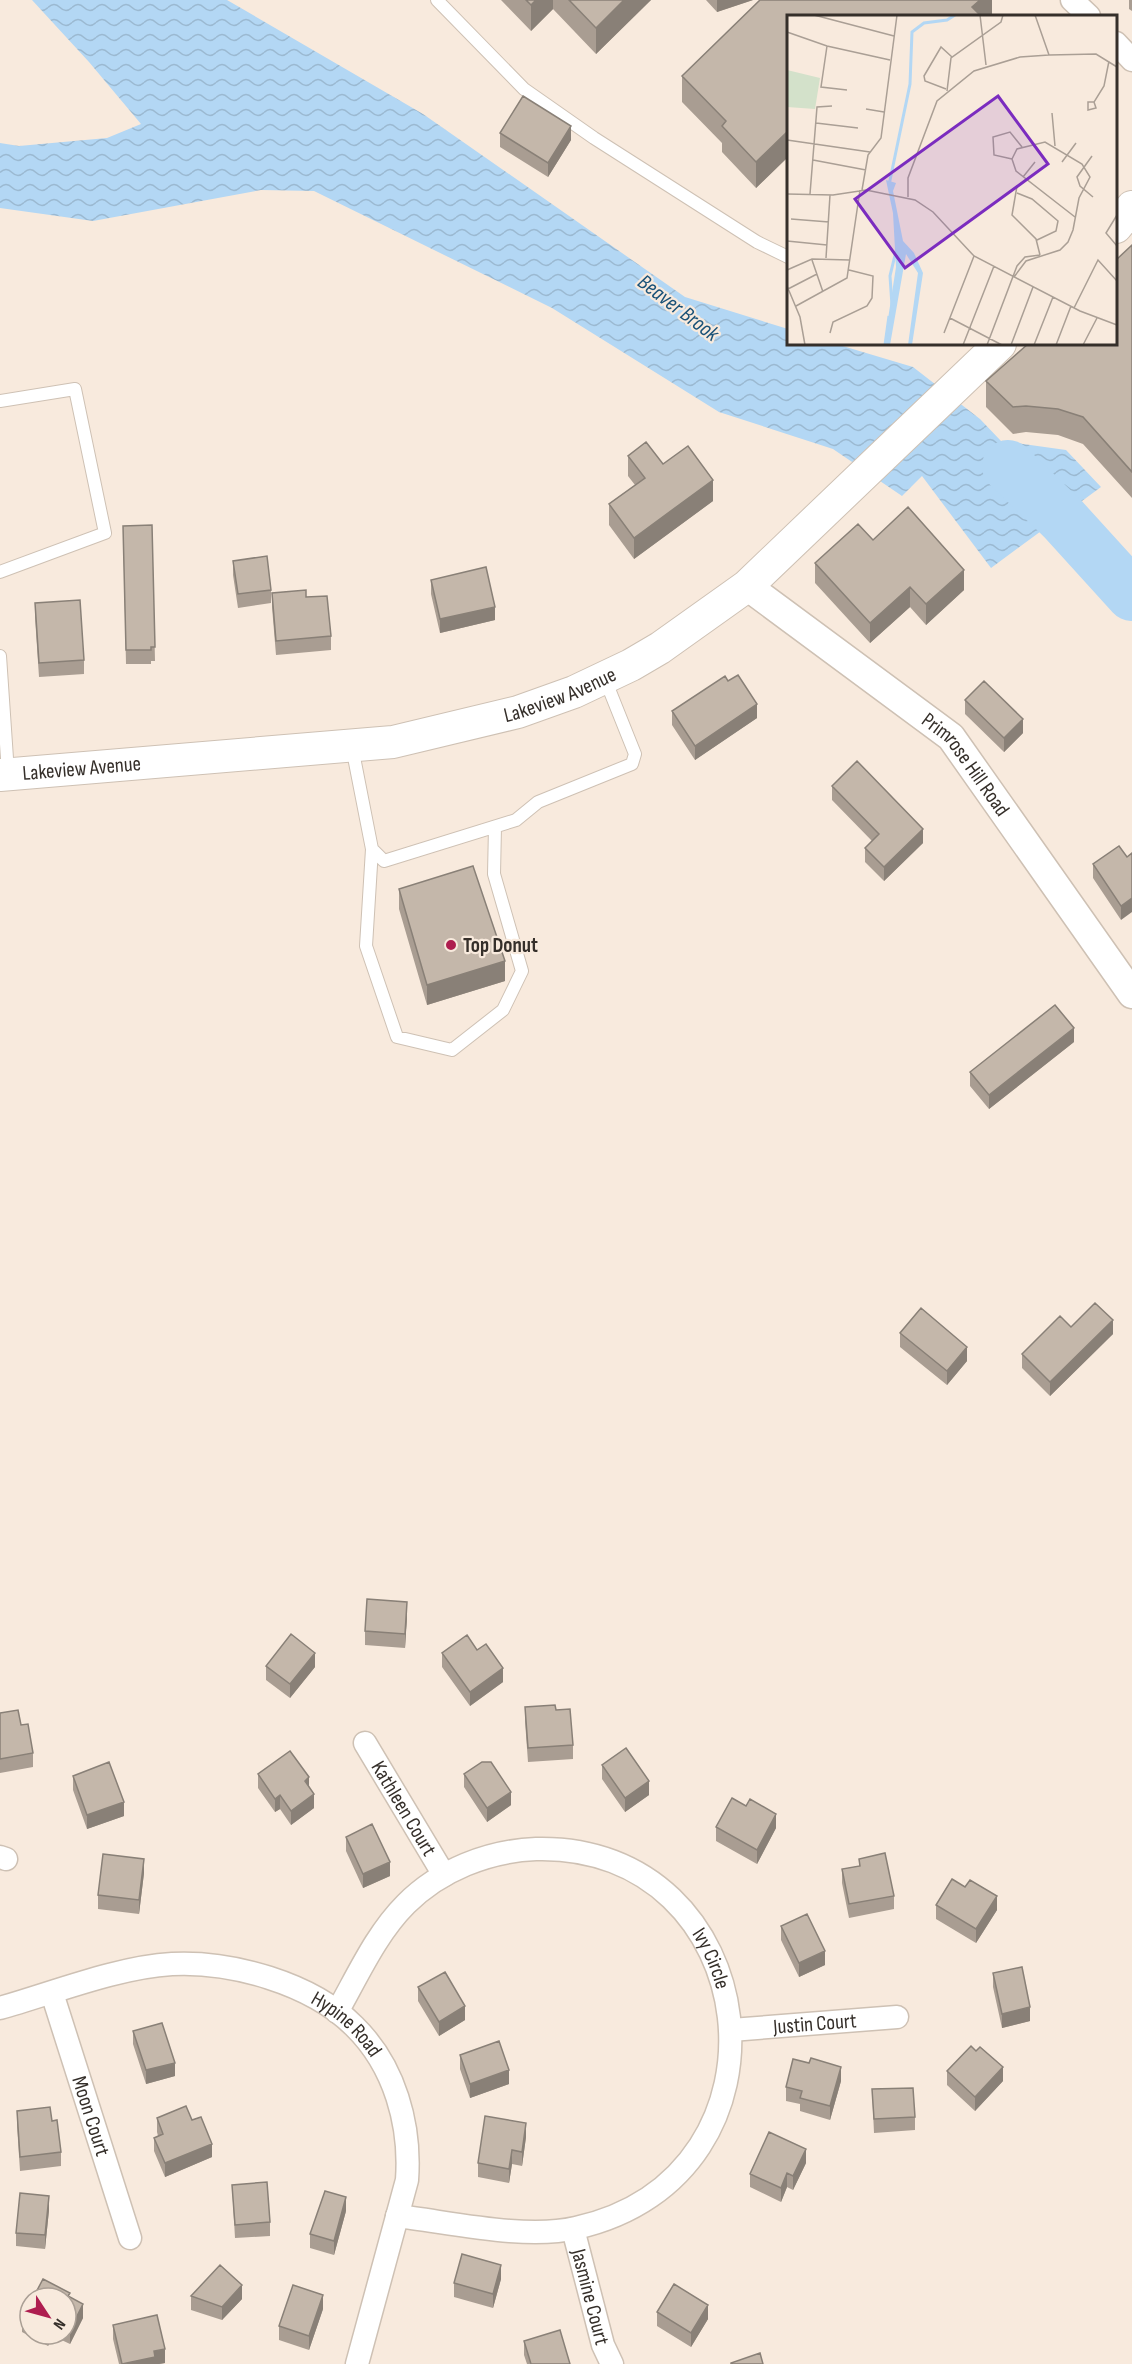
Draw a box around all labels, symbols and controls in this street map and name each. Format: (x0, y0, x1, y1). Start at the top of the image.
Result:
inset map (787, 15, 1117, 345)
water label: Beaver Brook (632, 269, 725, 348)
street label: Lakeview Avenue (501, 662, 620, 728)
street label: Primrose Hill Road (917, 708, 1015, 821)
street label: Lakeview Avenue (22, 751, 142, 786)
place label: Top Donut (463, 933, 538, 958)
marker: Top Donut (444, 938, 458, 952)
street label: Kathleen Court (366, 1756, 442, 1860)
street label: Ivy Circle (687, 1923, 735, 1992)
street label: Hypine Road (307, 1986, 387, 2062)
street label: Justin Court (771, 2008, 857, 2040)
street label: Moon Court (66, 2073, 115, 2159)
street label: Jasmine Court (565, 2245, 614, 2348)
north arrow (18, 2286, 78, 2346)
text: N (49, 2315, 69, 2333)

